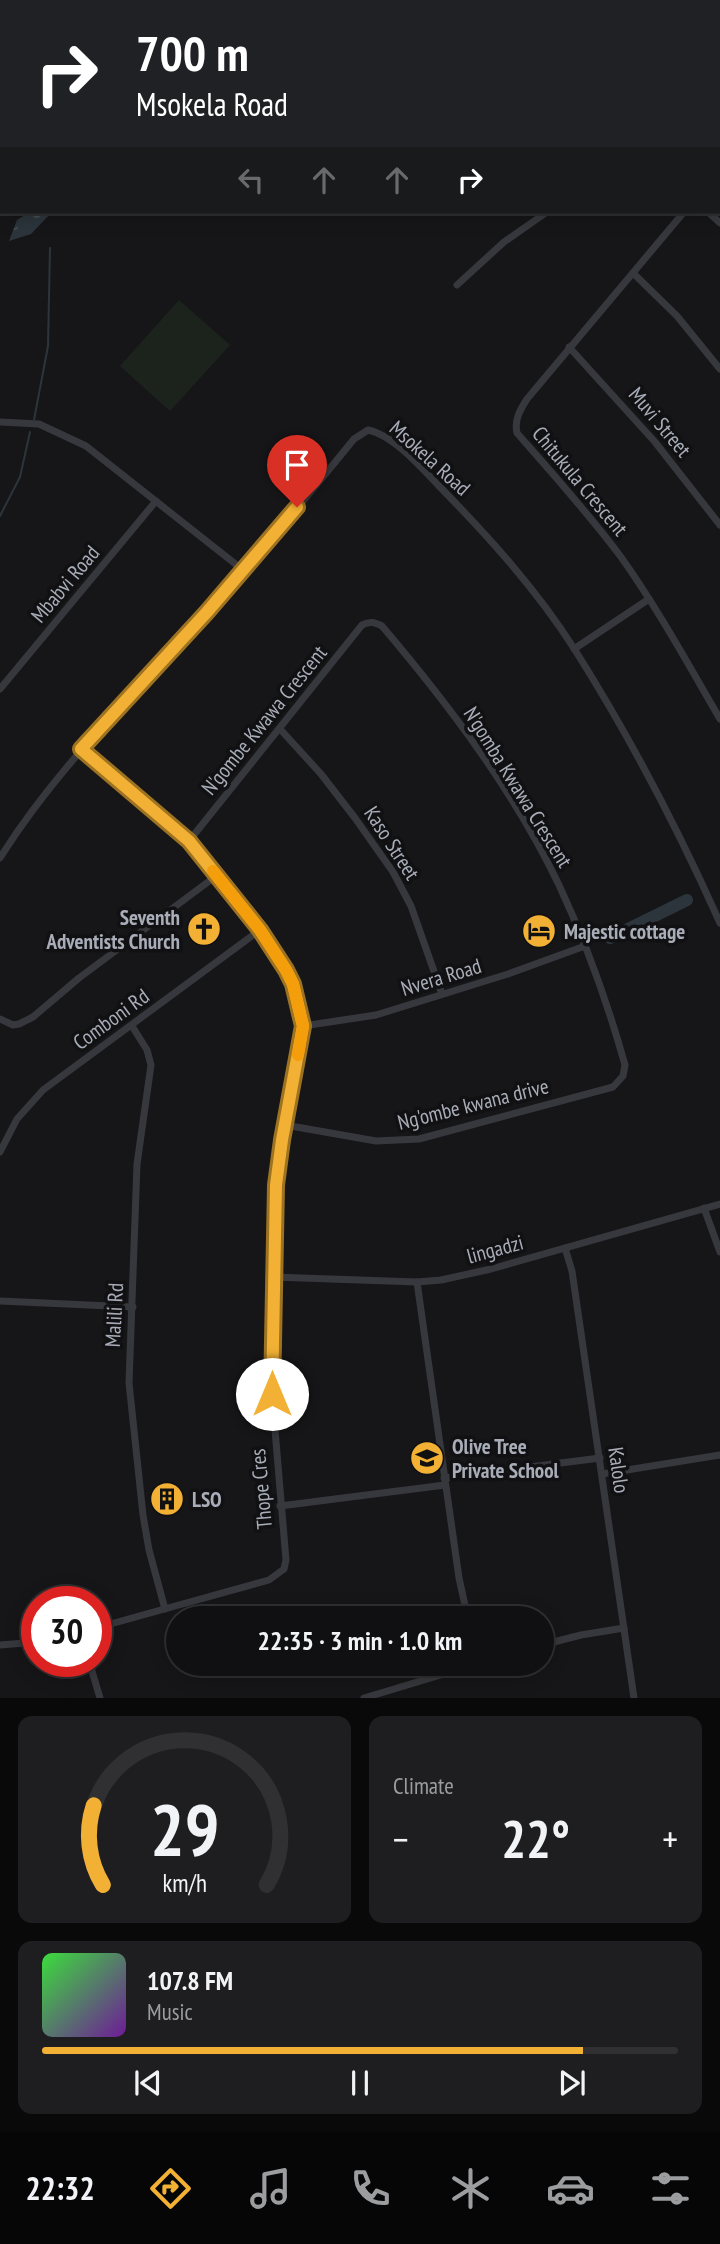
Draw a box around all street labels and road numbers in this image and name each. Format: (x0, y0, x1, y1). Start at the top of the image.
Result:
street label: Muvi Street (623, 381, 697, 463)
street label: Msokela Road (384, 415, 476, 501)
street label: Chitukula Crescent (526, 421, 634, 542)
street label: Mbabvi Road (25, 540, 105, 628)
street label: N'gombe Kwawa Crescent (195, 640, 333, 800)
street label: N'gomba Kwawa Crescent (458, 702, 578, 872)
street label: Kaso Street (358, 801, 426, 885)
street label: Nvera Road (398, 952, 484, 1002)
street label: Comboni Rd (68, 982, 154, 1056)
street label: Ng'ombe kwana drive (395, 1072, 551, 1136)
street label: lingadzi (464, 1229, 526, 1269)
street label: Malili Rd (99, 1282, 129, 1348)
street label: Kalolo (602, 1445, 636, 1495)
street label: Thope Cres (244, 1448, 278, 1530)

